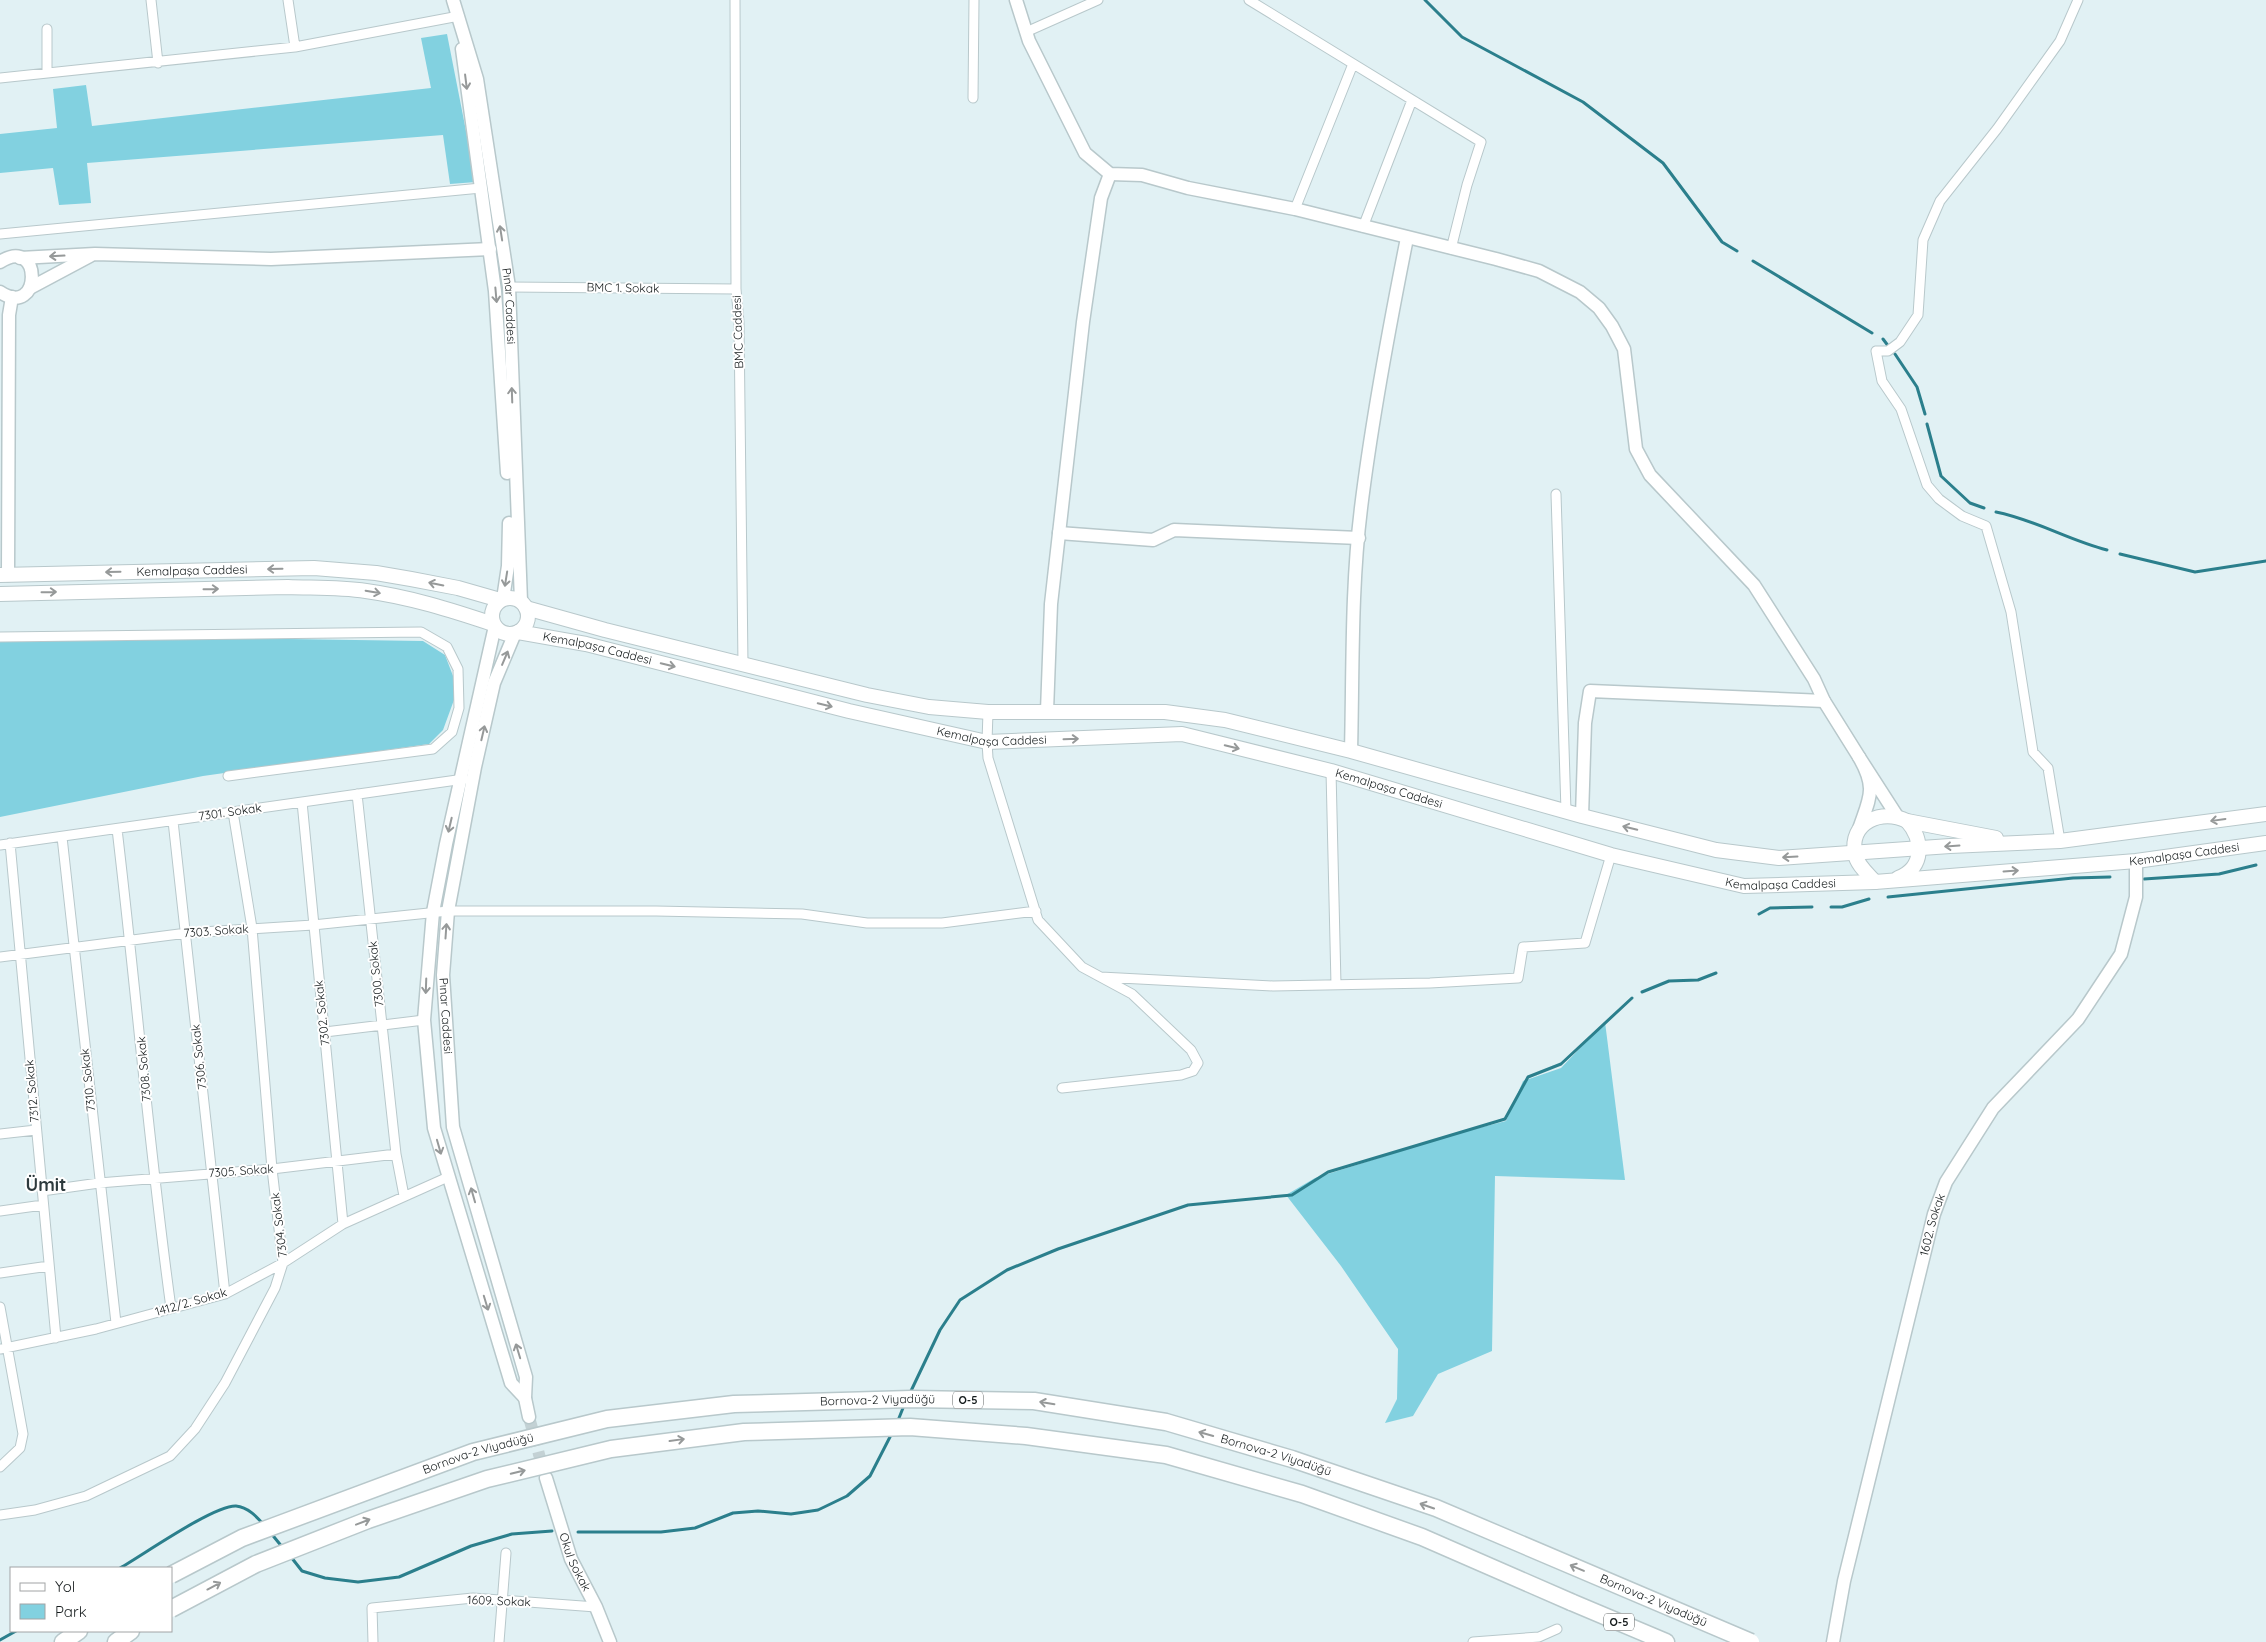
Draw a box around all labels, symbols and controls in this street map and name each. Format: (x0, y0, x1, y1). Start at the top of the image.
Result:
one-way arrow (461, 74, 471, 90)
one-way arrow (495, 225, 505, 241)
one-way arrow (50, 251, 66, 260)
street label: Pınar Caddesi (499, 267, 519, 344)
street label: BMC 1. Sokak (586, 279, 660, 296)
one-way arrow (491, 287, 500, 303)
street label: BMC Caddesi (729, 295, 746, 369)
one-way arrow (508, 387, 517, 403)
street label: Kemalpaşa Caddesi (136, 561, 248, 579)
one-way arrow (267, 564, 283, 573)
one-way arrow (105, 568, 121, 577)
one-way arrow (501, 571, 511, 587)
one-way arrow (429, 578, 445, 588)
one-way arrow (202, 584, 219, 594)
one-way arrow (40, 588, 56, 597)
one-way arrow (365, 588, 381, 598)
street label: Kemalpaşa Caddesi (542, 629, 653, 667)
one-way arrow (501, 651, 510, 666)
one-way arrow (659, 661, 675, 670)
one-way arrow (817, 701, 833, 710)
street label: Kemalpaşa Caddesi (935, 723, 1047, 749)
one-way arrow (479, 725, 488, 741)
one-way arrow (1063, 734, 1079, 743)
one-way arrow (1224, 742, 1240, 752)
street label: Kemalpaşa Caddesi (1334, 765, 1444, 811)
street label: 7301. Sokak (197, 800, 262, 823)
one-way arrow (2210, 816, 2226, 826)
one-way arrow (445, 817, 454, 833)
one-way arrow (1623, 823, 1639, 832)
street label: Kemalpaşa Caddesi (2128, 839, 2240, 869)
one-way arrow (1944, 842, 1960, 851)
one-way arrow (1782, 853, 1798, 862)
one-way arrow (2003, 866, 2019, 875)
street label: Kemalpaşa Caddesi (1724, 874, 1836, 893)
street label: 7303. Sokak (183, 921, 249, 940)
one-way arrow (442, 923, 451, 939)
street label: 7300. Sokak (365, 940, 386, 1008)
street label: Pınar Caddesi (436, 977, 456, 1055)
one-way arrow (421, 978, 430, 994)
street label: 7302. Sokak (311, 980, 332, 1047)
street label: 7306. Sokak (188, 1024, 209, 1090)
street label: 7308. Sokak (133, 1036, 154, 1102)
street label: 7310. Sokak (77, 1048, 98, 1112)
street label: 7312. Sokak (21, 1059, 42, 1123)
one-way arrow (435, 1139, 445, 1155)
street label: 7305. Sokak (208, 1161, 274, 1180)
district label: Ümit (26, 1173, 66, 1196)
one-way arrow (467, 1187, 477, 1203)
street label: 1602. Sokak (1916, 1191, 1948, 1257)
street label: 7304. Sokak (267, 1192, 290, 1258)
street label: 1412/2. Sokak (153, 1284, 228, 1319)
one-way arrow (481, 1295, 491, 1311)
one-way arrow (513, 1343, 523, 1359)
street label: Bornova-2 Viyadüğü (820, 1391, 935, 1409)
road number: O-5 (953, 1392, 983, 1408)
one-way arrow (1039, 1398, 1055, 1408)
one-way arrow (1199, 1428, 1215, 1438)
street label: Bornova-2 Viyadüğü (420, 1429, 535, 1477)
street label: Bornova-2 Viyadüğü (1219, 1430, 1334, 1479)
one-way arrow (669, 1435, 685, 1445)
one-way arrow (509, 1467, 525, 1476)
one-way arrow (1420, 1500, 1436, 1510)
one-way arrow (355, 1517, 370, 1526)
street label: Okul Sokak (556, 1531, 594, 1594)
one-way arrow (1570, 1563, 1585, 1573)
legend (10, 1567, 172, 1632)
street label: Bornova-2 Viyadüğü (1598, 1571, 1710, 1630)
text: Yol (55, 1577, 75, 1596)
one-way arrow (207, 1581, 222, 1591)
street label: 1609. Sokak (467, 1592, 531, 1609)
text: Park (55, 1602, 87, 1621)
road number: O-5 (1604, 1614, 1634, 1630)

